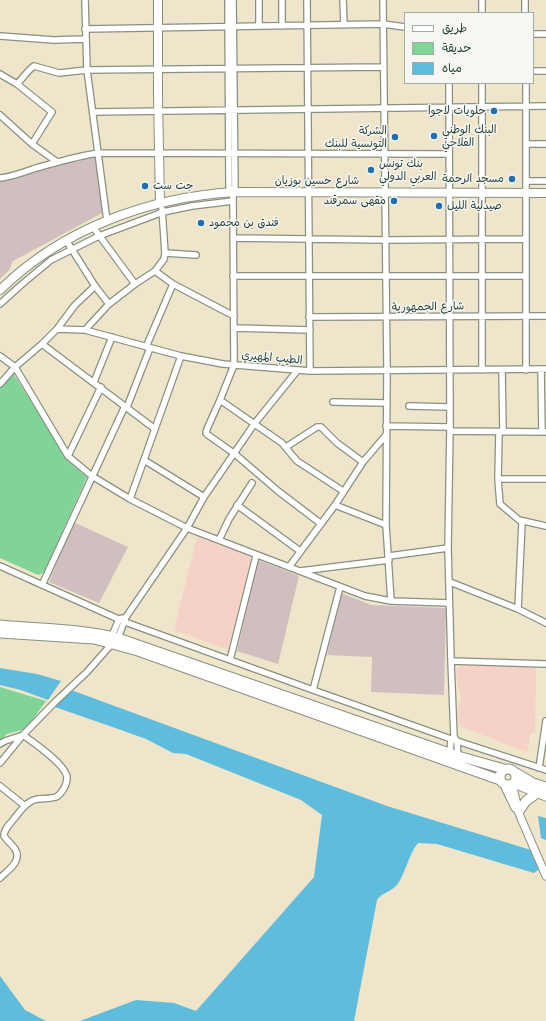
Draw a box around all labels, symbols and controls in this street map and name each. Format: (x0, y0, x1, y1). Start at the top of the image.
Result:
legend (404, 12, 534, 84)
text: طريق (442, 18, 467, 36)
text: حديقة (442, 38, 471, 56)
text: مياه (442, 58, 462, 76)
place label: حلويات لاجوا (428, 104, 486, 118)
marker: حلويات لاجوا (489, 106, 499, 116)
place label: البنك الوطني الفلاحي (442, 123, 497, 149)
place label: الشركة التونسية للبنك (325, 124, 387, 150)
marker: البنك الوطني الفلاحي (429, 131, 439, 141)
marker: الشركة التونسية للبنك (390, 132, 400, 142)
place label: بنك تونس العربي الدولي (379, 157, 436, 183)
marker: بنك تونس العربي الدولي (366, 165, 376, 175)
place label: مسجد الرحمة (442, 172, 504, 186)
street label: شارع حسين بوزيان (275, 174, 359, 188)
marker: مسجد الرحمة (507, 174, 517, 184)
place label: جت ست (153, 179, 193, 193)
marker: جت ست (140, 181, 150, 191)
place label: مقهى سمرقند (323, 194, 386, 208)
marker: مقهى سمرقند (389, 196, 399, 206)
place label: صيدلية الليل (447, 199, 502, 213)
marker: صيدلية الليل (434, 201, 444, 211)
place label: فندق بن محمود (209, 216, 279, 230)
marker: فندق بن محمود (196, 218, 206, 228)
street label: شارع الجمهورية (392, 300, 464, 314)
street label: الطيب المهيري (241, 349, 303, 367)

